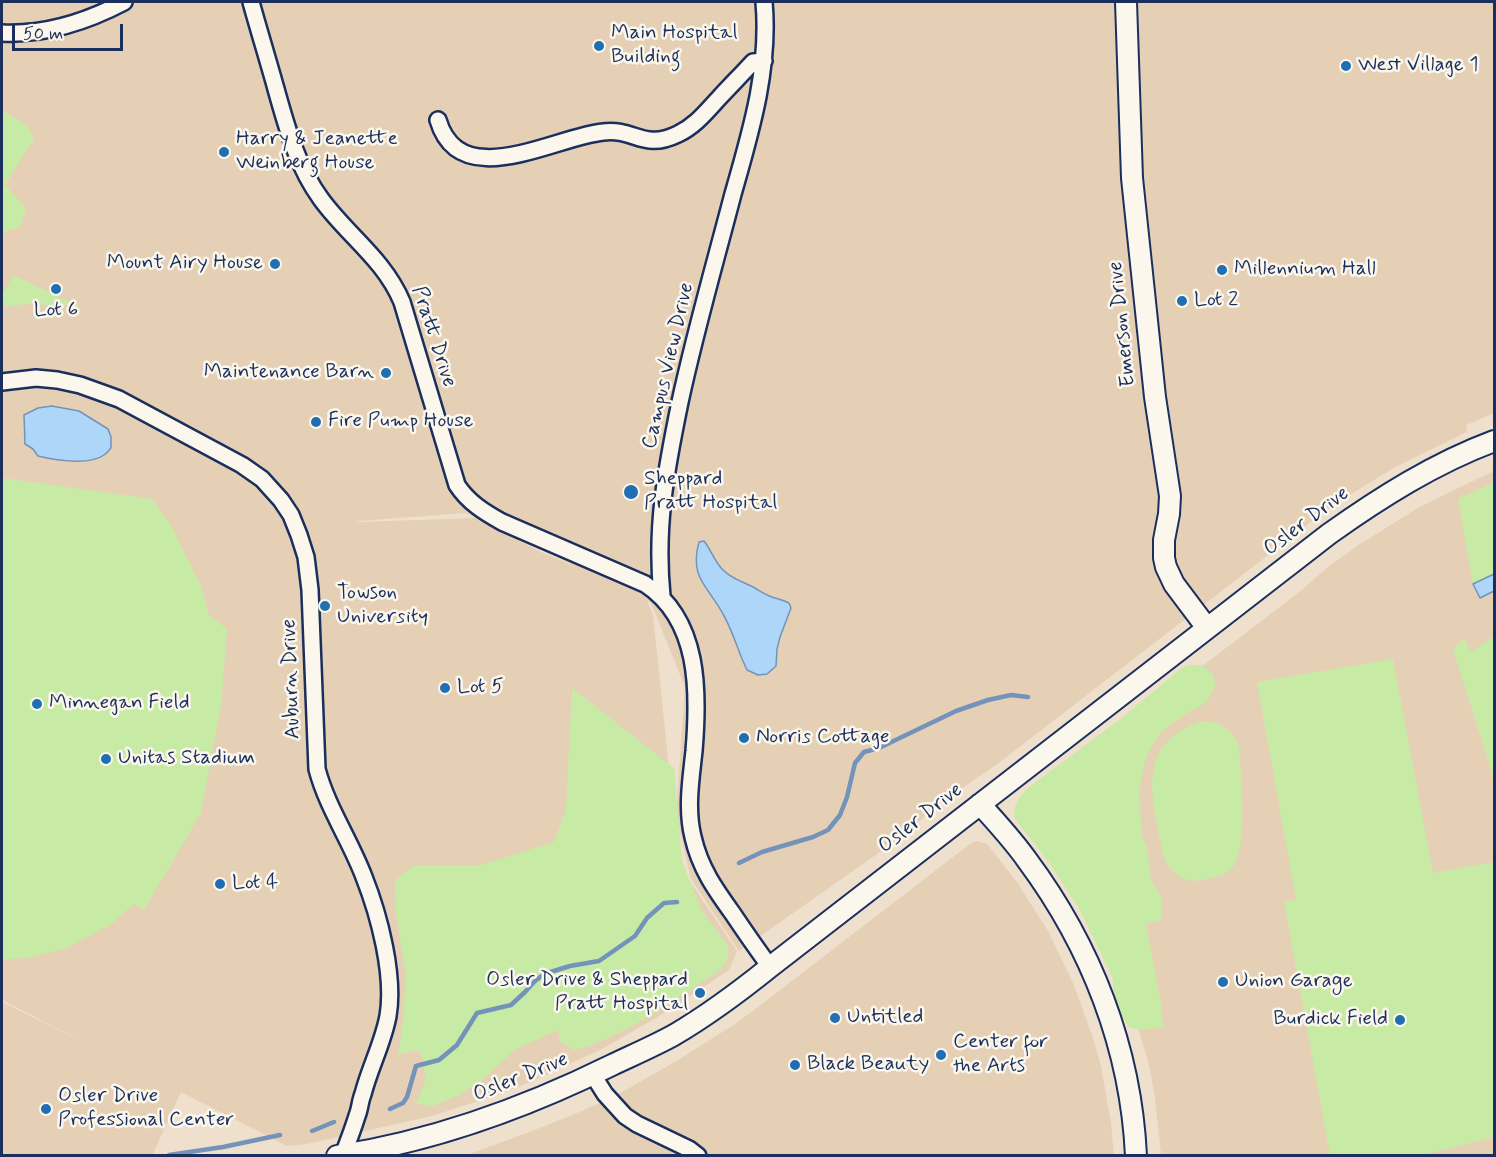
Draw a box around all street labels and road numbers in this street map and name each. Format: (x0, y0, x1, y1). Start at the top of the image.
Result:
street label: Emerson Drive (1104, 260, 1142, 388)
street label: Campus View Drive (638, 280, 700, 452)
street label: Pratt Drive (405, 283, 461, 391)
street label: Osler Drive (1259, 482, 1355, 562)
street label: Auburn Drive (277, 618, 307, 740)
street label: Osler Drive (874, 778, 968, 860)
street label: Osler Drive (470, 1048, 572, 1108)

